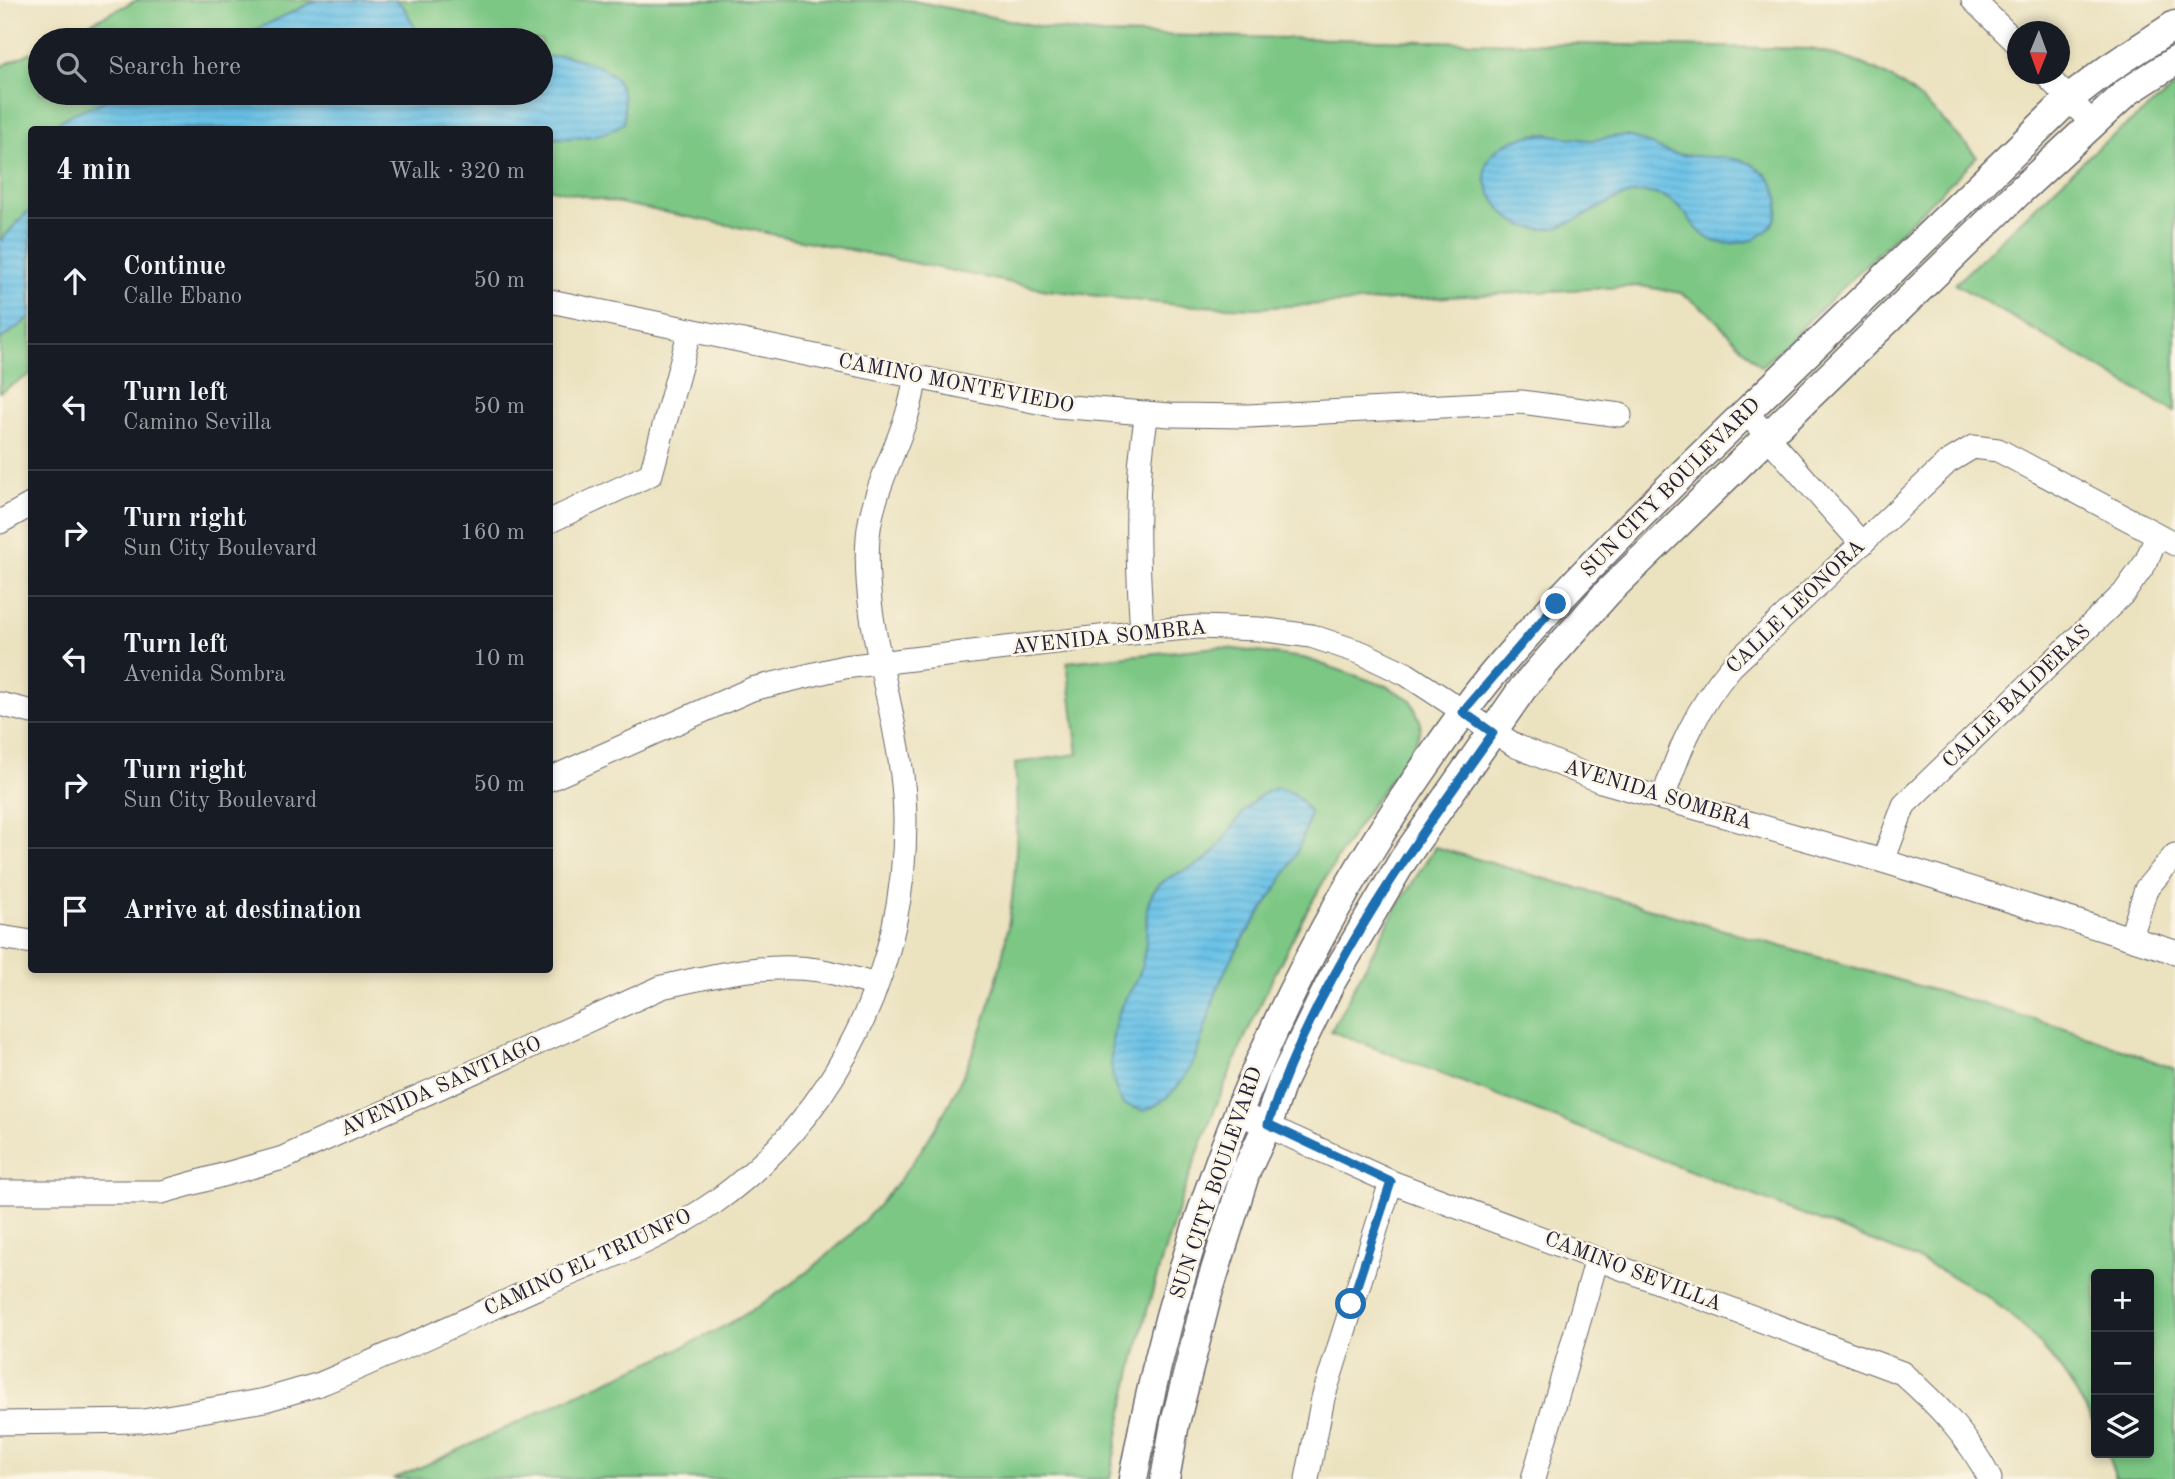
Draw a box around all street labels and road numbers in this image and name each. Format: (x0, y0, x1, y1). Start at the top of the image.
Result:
street label: CAMINO MONTEVIEDO (836, 351, 1076, 417)
street label: SUN CITY BOULEVARD (1577, 394, 1765, 582)
street label: CALLE LEONORA (1723, 536, 1869, 678)
street label: AVENIDA SOMBRA (1011, 617, 1207, 659)
street label: CALLE BALDERAS (1939, 621, 2095, 773)
street label: AVENIDA SOMBRA (1561, 756, 1755, 834)
street label: AVENIDA SANTIAGO (337, 1033, 545, 1141)
street label: SUN CITY BOULEVARD (1167, 1064, 1267, 1302)
street label: CAMINO EL TRIUNFO (481, 1206, 695, 1320)
street label: CAMINO SEVILLA (1542, 1229, 1724, 1315)

